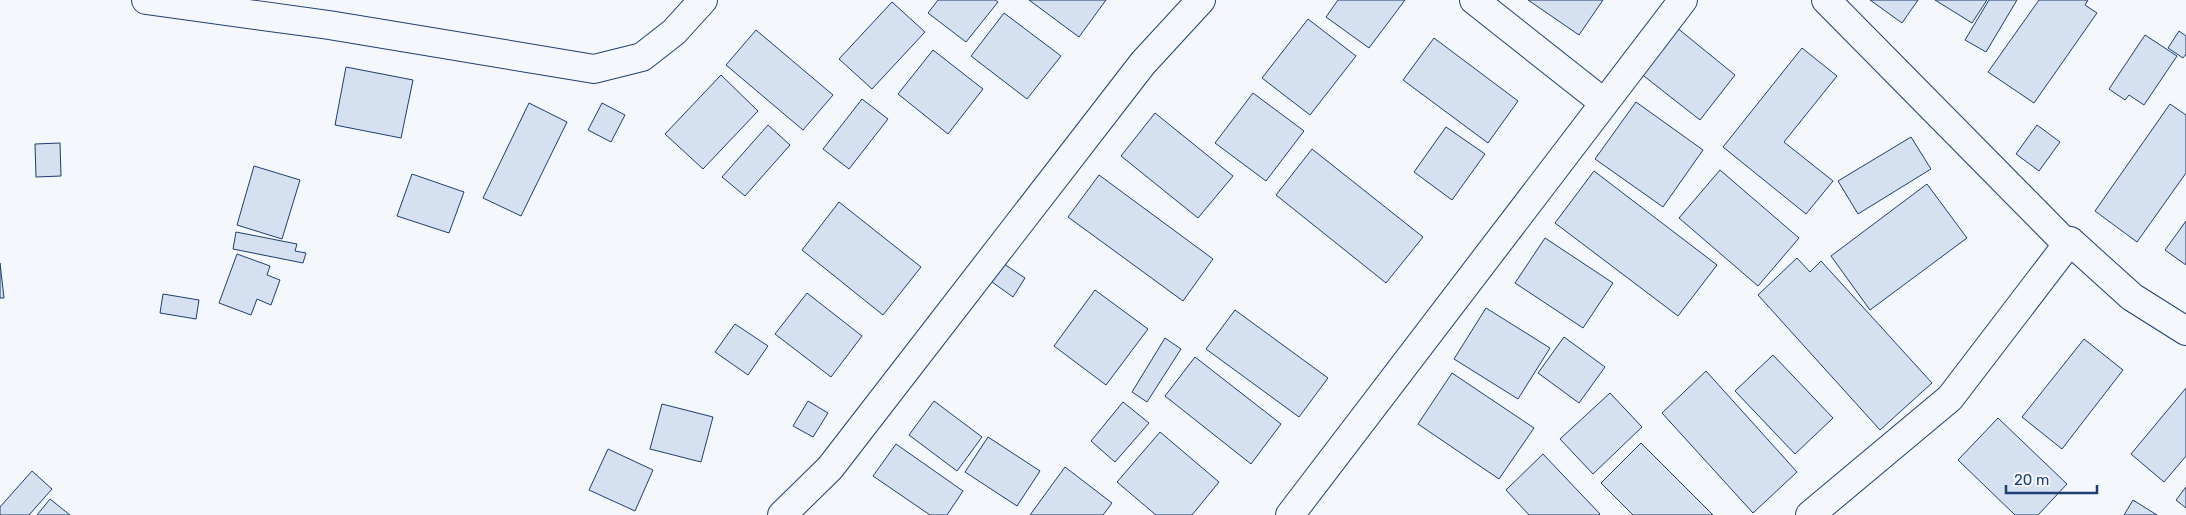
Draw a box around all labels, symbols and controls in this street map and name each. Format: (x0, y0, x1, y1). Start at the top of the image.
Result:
scale bar (2006, 462, 2097, 494)
text: 20 m (2014, 471, 2049, 489)

